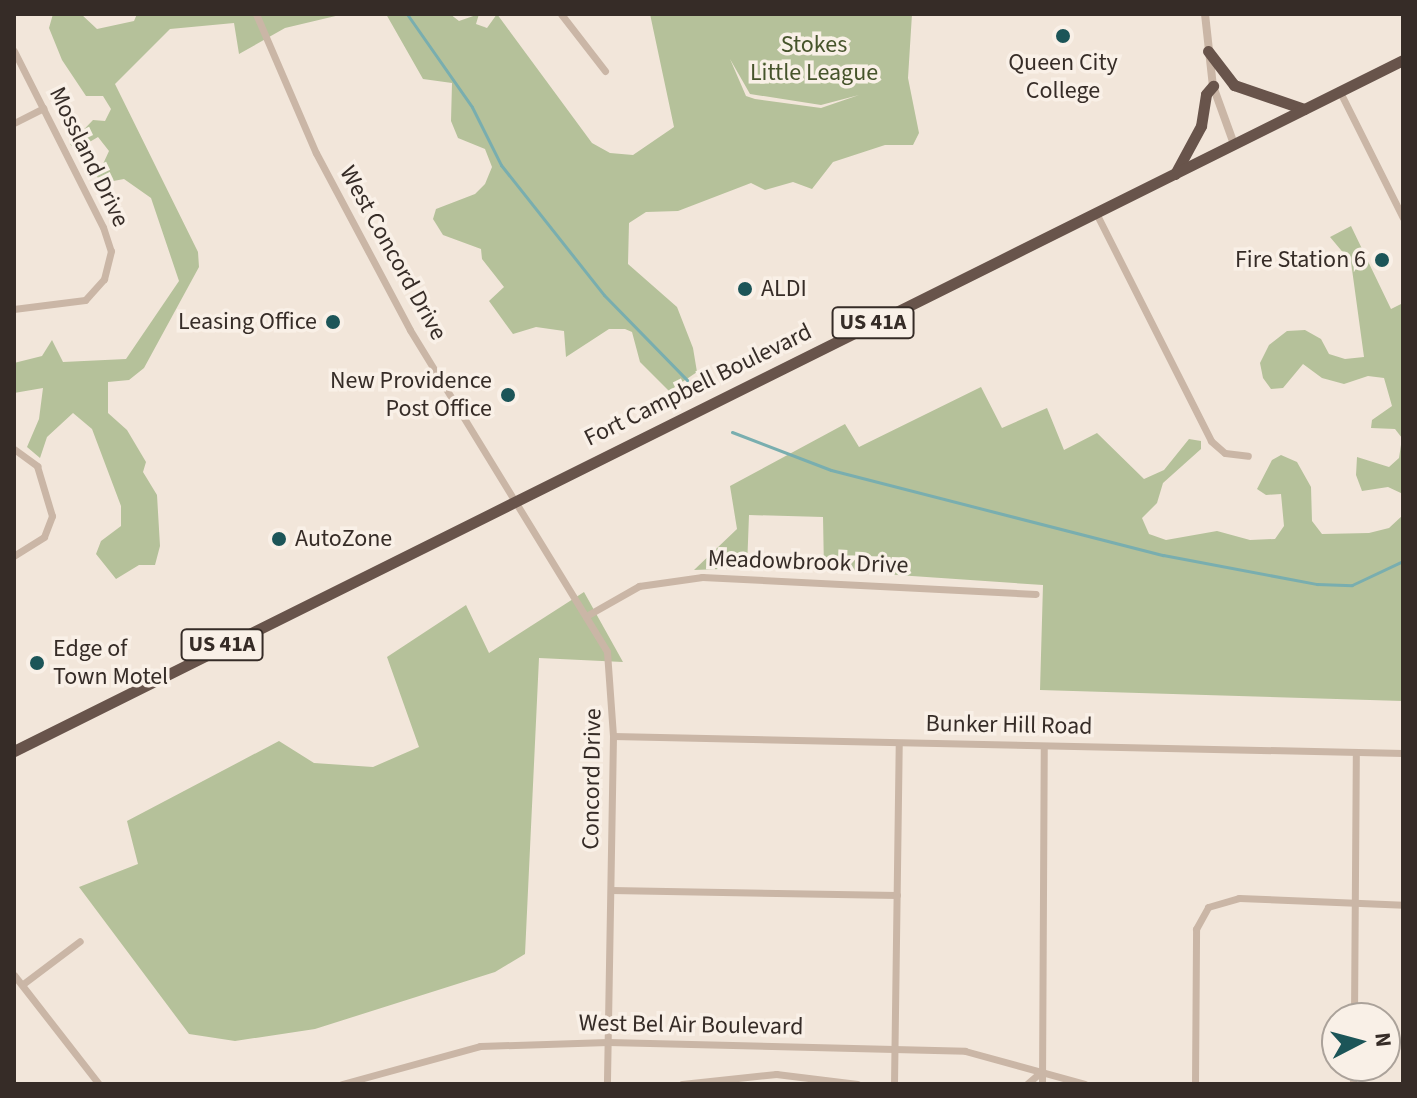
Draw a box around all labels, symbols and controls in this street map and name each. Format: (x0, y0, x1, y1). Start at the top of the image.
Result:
marker: Queen City College (1054, 27, 1072, 45)
park label: Stokes Little League (750, 31, 878, 87)
place label: Queen City College (1008, 49, 1118, 105)
street label: Mossland Drive (43, 82, 135, 232)
street label: West Concord Drive (333, 161, 453, 345)
place label: Fire Station 6 (1235, 246, 1366, 274)
marker: Fire Station 6 (1373, 251, 1391, 269)
place label: ALDI (761, 275, 807, 303)
marker: ALDI (736, 280, 754, 298)
road number: US 41A (831, 305, 915, 341)
place label: Leasing Office (178, 308, 317, 336)
marker: Leasing Office (324, 313, 342, 331)
street label: Fort Campbell Boulevard (580, 317, 816, 453)
place label: New Providence Post Office (330, 367, 492, 423)
marker: New Providence Post Office (499, 386, 517, 404)
place label: AutoZone (295, 525, 392, 553)
marker: AutoZone (270, 530, 288, 548)
street label: Meadowbrook Drive (707, 544, 909, 580)
road number: US 41A (180, 627, 264, 663)
place label: Edge of Town Motel (53, 635, 168, 691)
marker: Edge of Town Motel (28, 654, 46, 672)
street label: Concord Drive (576, 708, 608, 850)
street label: Bunker Hill Road (925, 709, 1093, 741)
north arrow (1321, 1002, 1401, 1082)
street label: West Bel Air Boulevard (578, 1009, 804, 1041)
text: N (1366, 1031, 1400, 1049)

